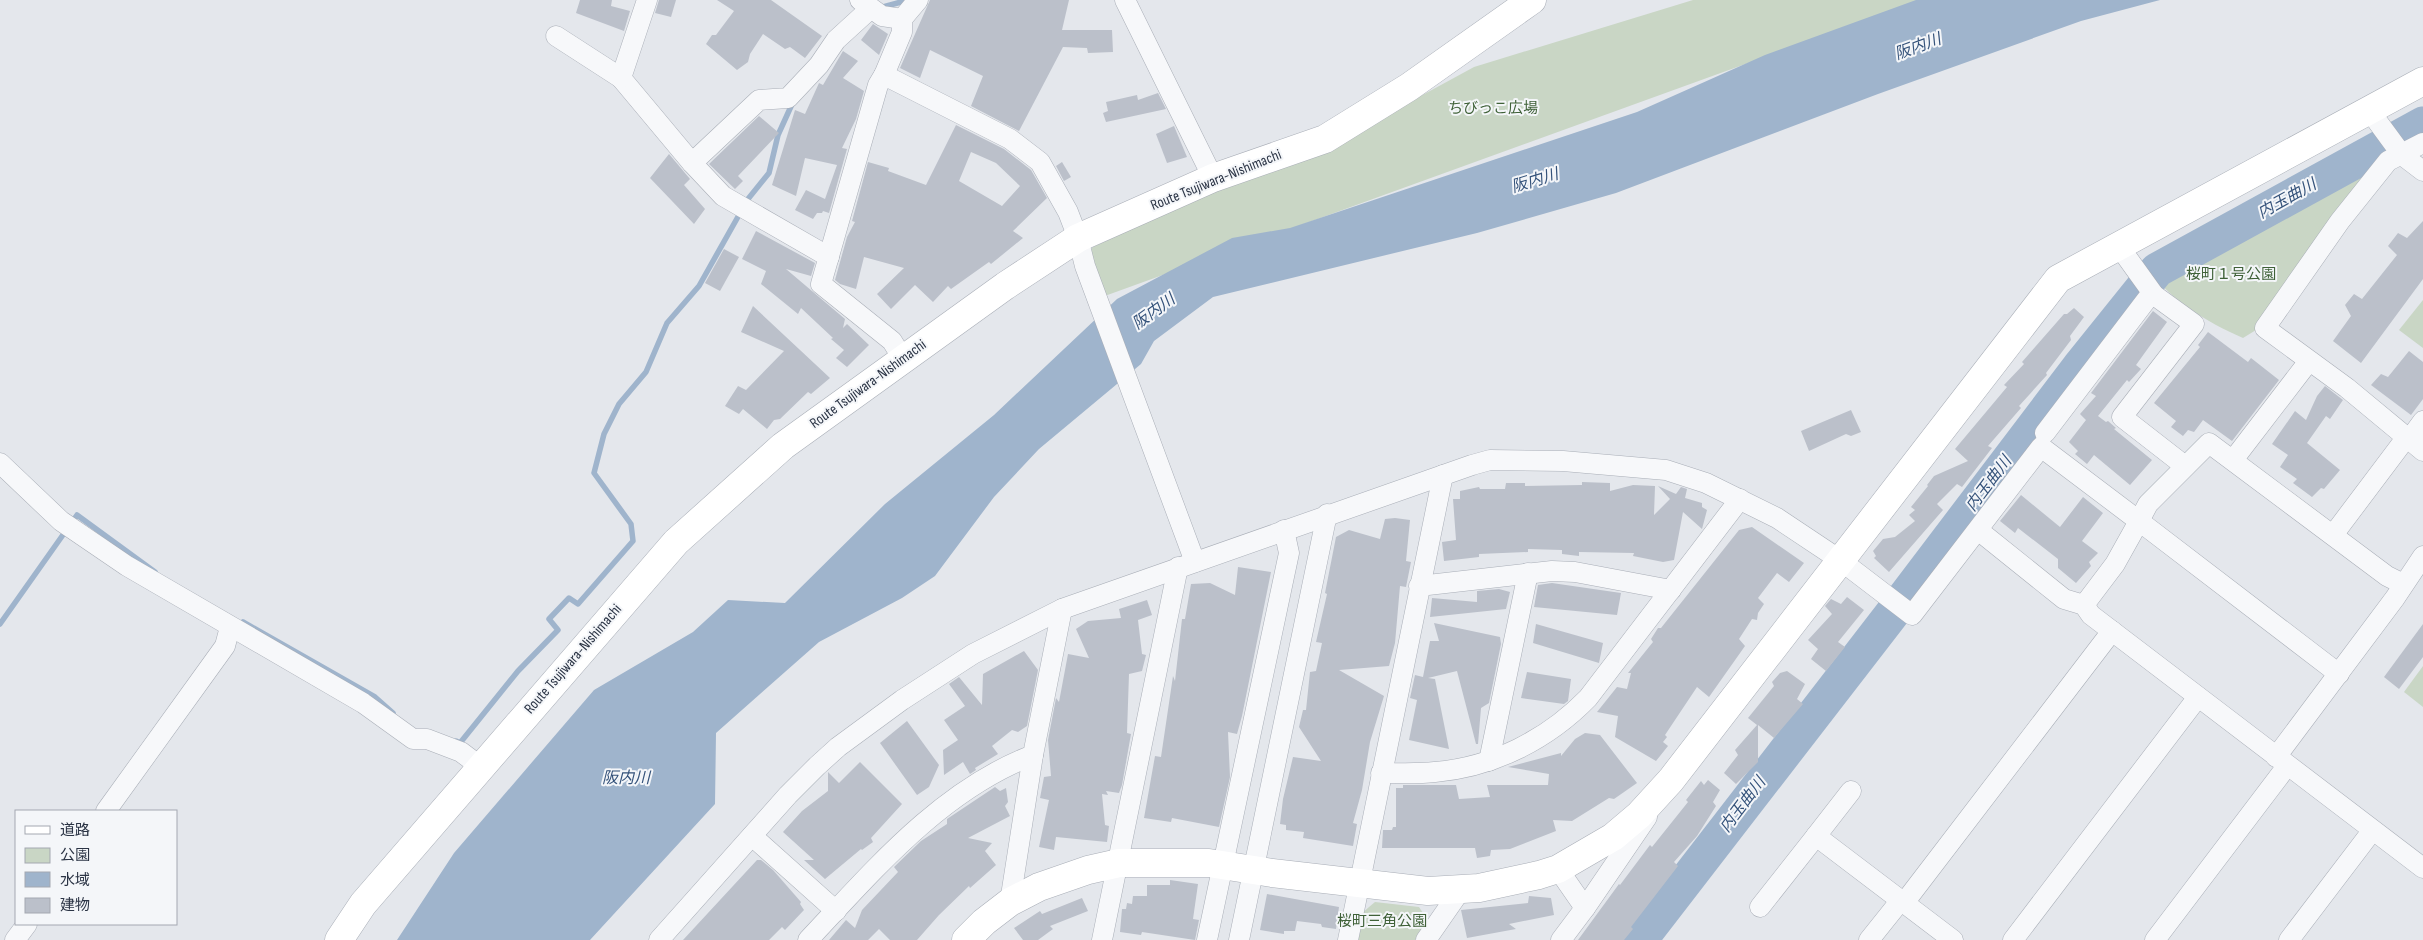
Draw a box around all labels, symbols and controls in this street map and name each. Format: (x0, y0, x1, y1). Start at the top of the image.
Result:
water label: 阪内川 (1892, 29, 1946, 64)
park label: ちびっこ広場 (1448, 99, 1538, 118)
street label: Route Tsujiwara-Nishimachi (1148, 145, 1284, 215)
water label: 阪内川 (1509, 164, 1563, 197)
water label: 内玉曲川 (2254, 174, 2321, 223)
park label: 桜町１号公園 (2186, 265, 2276, 284)
water label: 阪内川 (1129, 289, 1181, 334)
street label: Route Tsujiwara-Nishimachi (806, 335, 930, 433)
water label: 内玉曲川 (1962, 451, 2017, 515)
street label: Route Tsujiwara-Nishimachi (520, 600, 626, 718)
water label: 阪内川 (602, 769, 652, 788)
water label: 内玉曲川 (1716, 772, 1771, 836)
legend (15, 810, 178, 925)
text: 道路 (60, 821, 90, 840)
text: 公園 (60, 846, 90, 865)
text: 水域 (60, 871, 90, 890)
text: 建物 (60, 896, 90, 915)
park label: 桜町三角公園 (1337, 912, 1427, 931)

